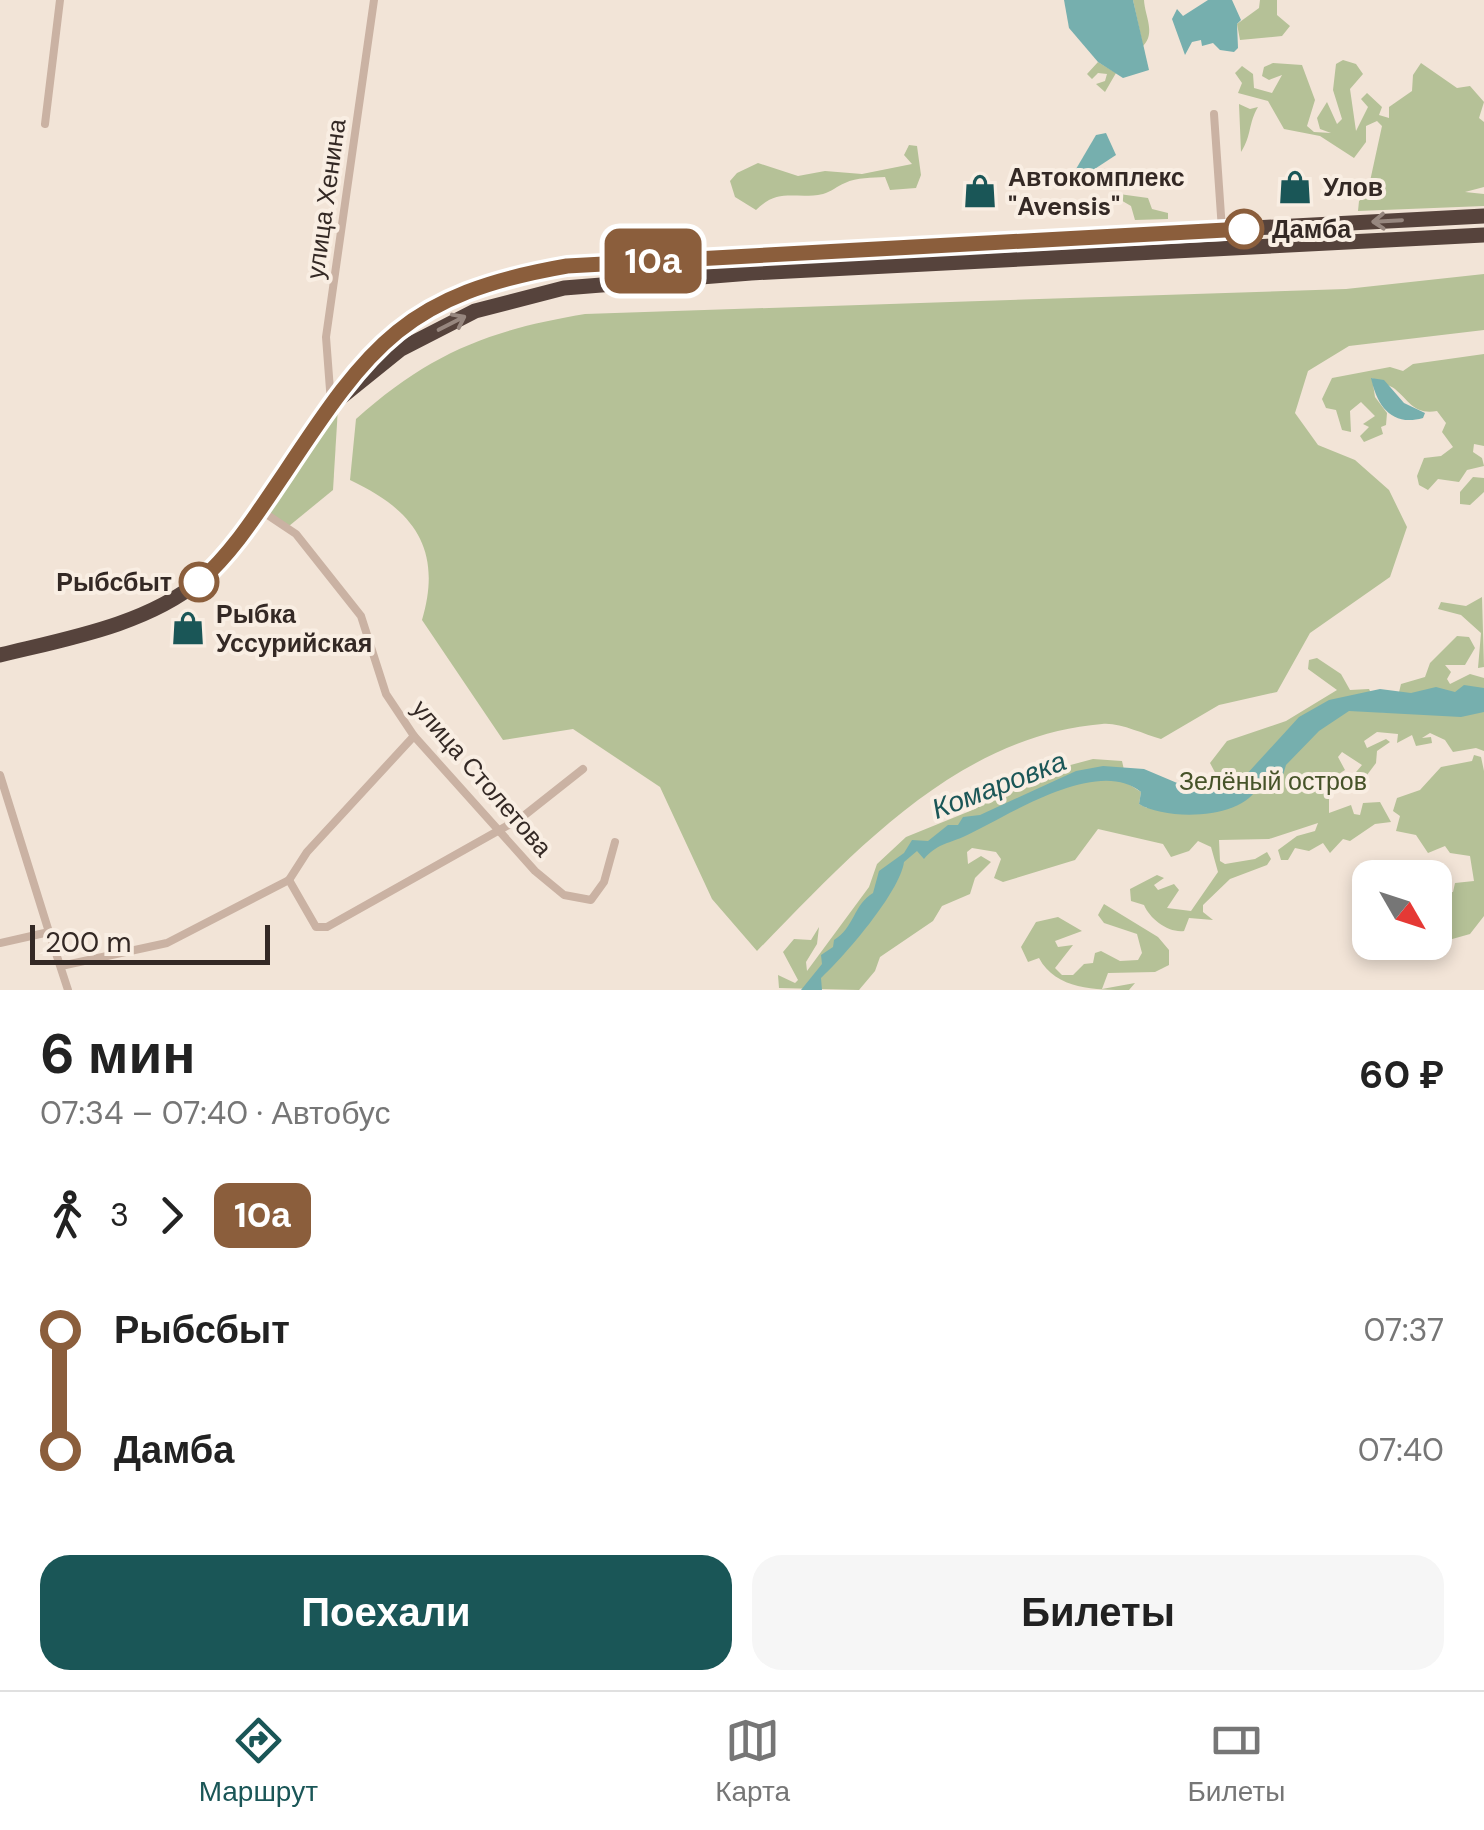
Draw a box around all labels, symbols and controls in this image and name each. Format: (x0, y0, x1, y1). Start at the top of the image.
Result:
street label: улица Хенина (298, 117, 354, 281)
place label: Автокомплекс "Avensis" (1008, 161, 1185, 223)
shop icon: Улов (1276, 168, 1314, 206)
place label: Улов (1323, 171, 1383, 204)
shop icon: Автокомплекс "Avensis" (961, 172, 999, 210)
marker: Дамба (1225, 210, 1263, 248)
one-way arrow (1371, 212, 1403, 231)
place label: Дамба (1272, 213, 1352, 246)
line badge: 10а (596, 228, 710, 294)
text: 10а (625, 238, 681, 284)
one-way arrow (437, 312, 467, 331)
marker: Рыбсбыт (180, 563, 218, 601)
place label: Рыбсбыт (56, 566, 172, 599)
place label: Рыбка Уссурийская (216, 598, 372, 660)
shop icon: Рыбка Уссурийская (169, 609, 207, 647)
street label: улица Столетова (405, 693, 559, 863)
water label: Комаровка (926, 742, 1072, 828)
park label: Зелёный остров (1179, 765, 1367, 798)
north arrow (1352, 860, 1452, 960)
map controls (1352, 860, 1452, 960)
scale bar (30, 920, 270, 964)
text: 200 m (45, 924, 132, 961)
text: 6 мин (40, 1018, 196, 1090)
text: 60 ₽ (1359, 1050, 1444, 1100)
text: 07:34 – 07:40 · Автобус (40, 1092, 390, 1134)
icon: walk (40, 1188, 95, 1243)
icon: forward (144, 1188, 199, 1243)
text: 10а (234, 1192, 291, 1238)
text: 3 (110, 1194, 129, 1236)
text: Рыбсбыт (114, 1305, 290, 1355)
text: 07:37 (1364, 1309, 1444, 1351)
text: Дамба (114, 1425, 234, 1475)
text: 07:40 (1358, 1429, 1444, 1471)
button: Поехали (40, 1555, 732, 1670)
button: Билеты (752, 1555, 1444, 1670)
tab: Маршрут (199, 1713, 318, 1810)
tab: Карта (715, 1713, 790, 1810)
tab: Билеты (1187, 1713, 1285, 1810)

